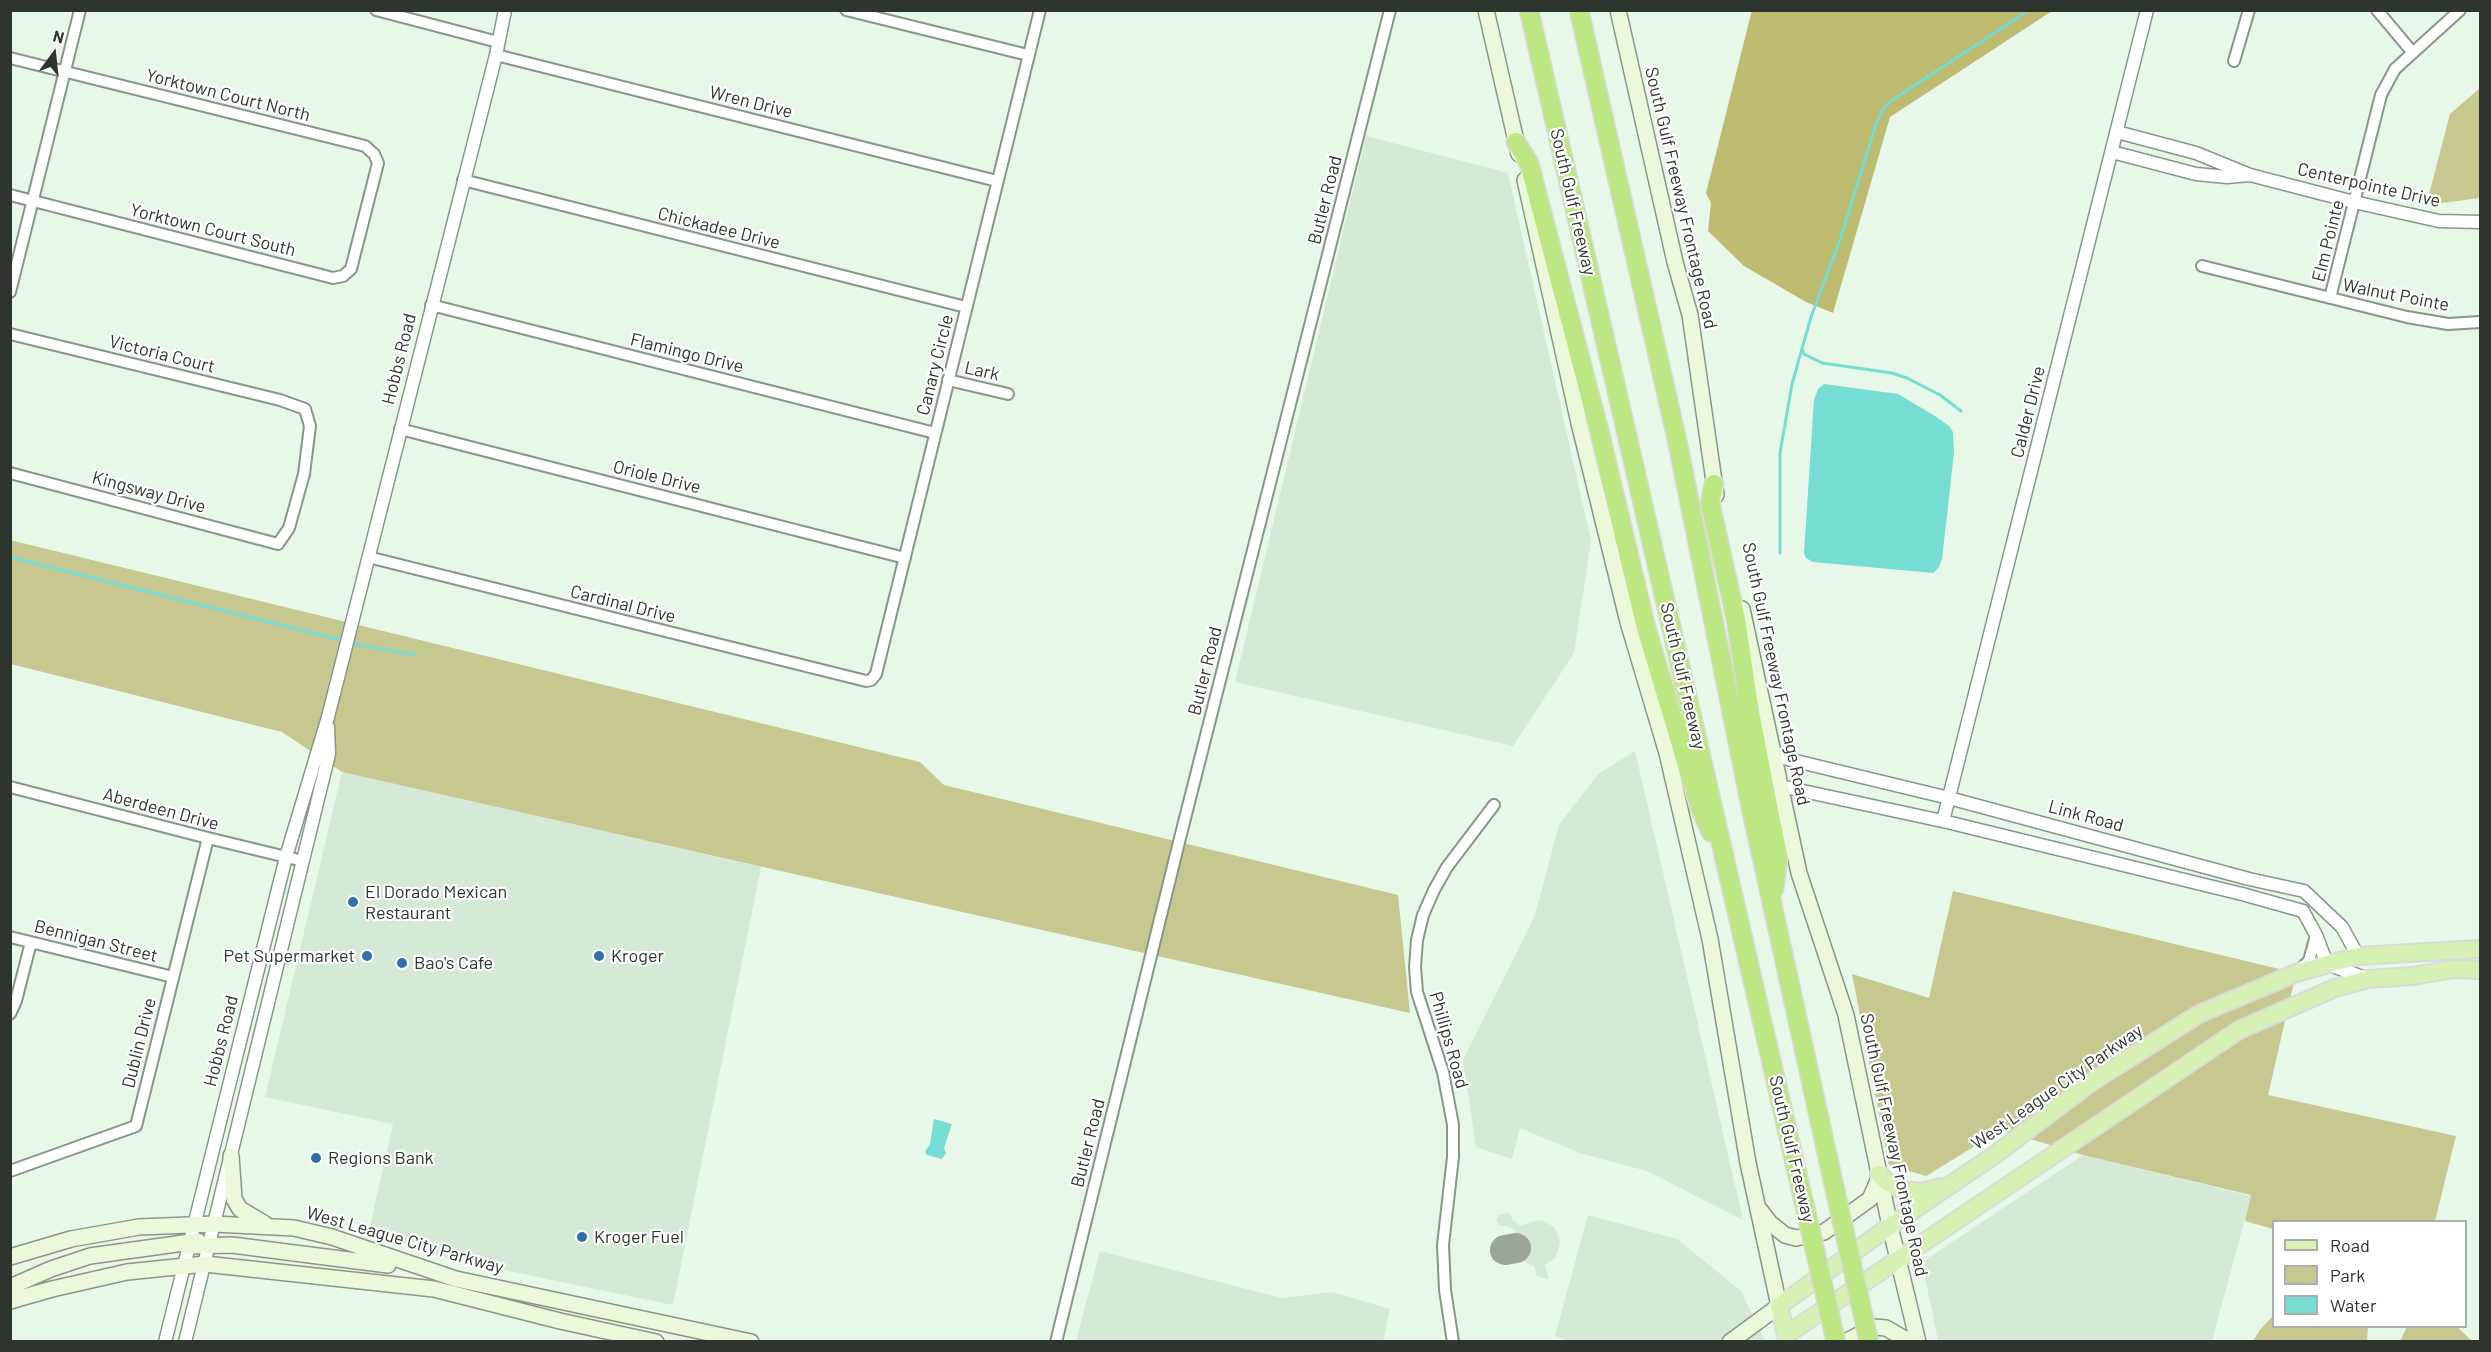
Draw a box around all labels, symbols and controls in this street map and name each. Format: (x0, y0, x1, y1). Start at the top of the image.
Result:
north arrow (24, 24, 84, 84)
text: N (51, 26, 66, 47)
street label: Yorktown Court North (143, 64, 313, 126)
street label: South Gulf Freeway Frontage Road (1640, 65, 1722, 331)
street label: Wren Drive (707, 81, 795, 123)
street label: South Gulf Freeway (1546, 126, 1600, 278)
street label: Butler Road (1304, 153, 1346, 247)
street label: Centerpointe Drive (2295, 158, 2443, 212)
street label: Elm Pointe (2307, 198, 2349, 284)
street label: Yorktown Court South (128, 199, 298, 261)
street label: Chickadee Drive (656, 202, 782, 254)
street label: Walnut Pointe (2341, 274, 2451, 316)
street label: Hobbs Road (377, 311, 421, 407)
street label: Canary Circle (912, 312, 958, 418)
street label: Flamingo Drive (628, 329, 746, 377)
street label: Victoria Court (107, 330, 217, 378)
street label: Lark (963, 357, 1001, 385)
street label: Calder Drive (2006, 364, 2050, 460)
street label: Oriole Drive (611, 456, 703, 498)
street label: Kingsway Drive (90, 466, 208, 518)
street label: South Gulf Freeway Frontage Road (1738, 541, 1814, 807)
street label: Cardinal Drive (568, 581, 678, 627)
street label: South Gulf Freeway (1656, 600, 1710, 752)
street label: Butler Road (1184, 624, 1226, 718)
street label: Aberdeen Drive (101, 783, 221, 835)
street label: Link Road (2046, 796, 2126, 836)
place label: El Dorado Mexican Restaurant (365, 881, 507, 924)
marker: El Dorado Mexican Restaurant (346, 895, 360, 909)
street label: Bennigan Street (32, 915, 160, 967)
place label: Pet Supermarket (224, 945, 355, 967)
place label: Kroger (611, 945, 664, 967)
marker: Pet Supermarket (360, 949, 374, 963)
marker: Kroger (592, 949, 606, 963)
place label: Bao's Cafe (414, 952, 493, 974)
marker: Bao's Cafe (395, 956, 409, 970)
street label: Phillips Road (1425, 989, 1473, 1091)
street label: Hobbs Road (199, 993, 243, 1089)
street label: Dublin Drive (117, 996, 161, 1090)
street label: South Gulf Freeway Frontage Road (1856, 1012, 1932, 1278)
street label: West League City Parkway (1967, 1020, 2147, 1154)
street label: South Gulf Freeway (1765, 1073, 1819, 1225)
street label: Butler Road (1067, 1096, 1109, 1190)
place label: Regions Bank (328, 1147, 434, 1169)
marker: Regions Bank (309, 1151, 323, 1165)
street label: West League City Parkway (304, 1201, 506, 1279)
legend (2272, 1220, 2467, 1328)
place label: Kroger Fuel (594, 1226, 684, 1248)
marker: Kroger Fuel (575, 1230, 589, 1244)
text: Road (2330, 1234, 2370, 1256)
text: Park (2330, 1264, 2365, 1286)
text: Water (2330, 1294, 2377, 1316)

